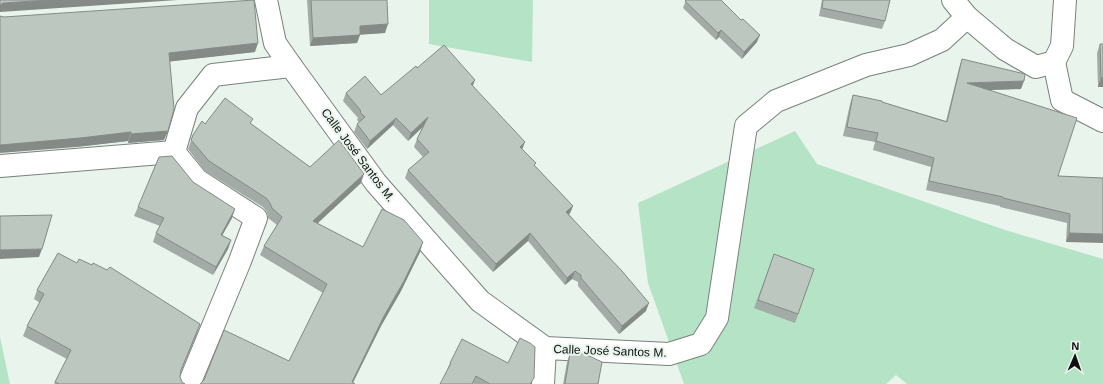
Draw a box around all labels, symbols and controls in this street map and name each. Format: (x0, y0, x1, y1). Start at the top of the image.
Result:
street label: Calle José Santos M. (318, 106, 398, 204)
north arrow (1055, 336, 1095, 376)
text: N (1071, 340, 1080, 352)
street label: Calle José Santos M. (553, 342, 667, 360)

